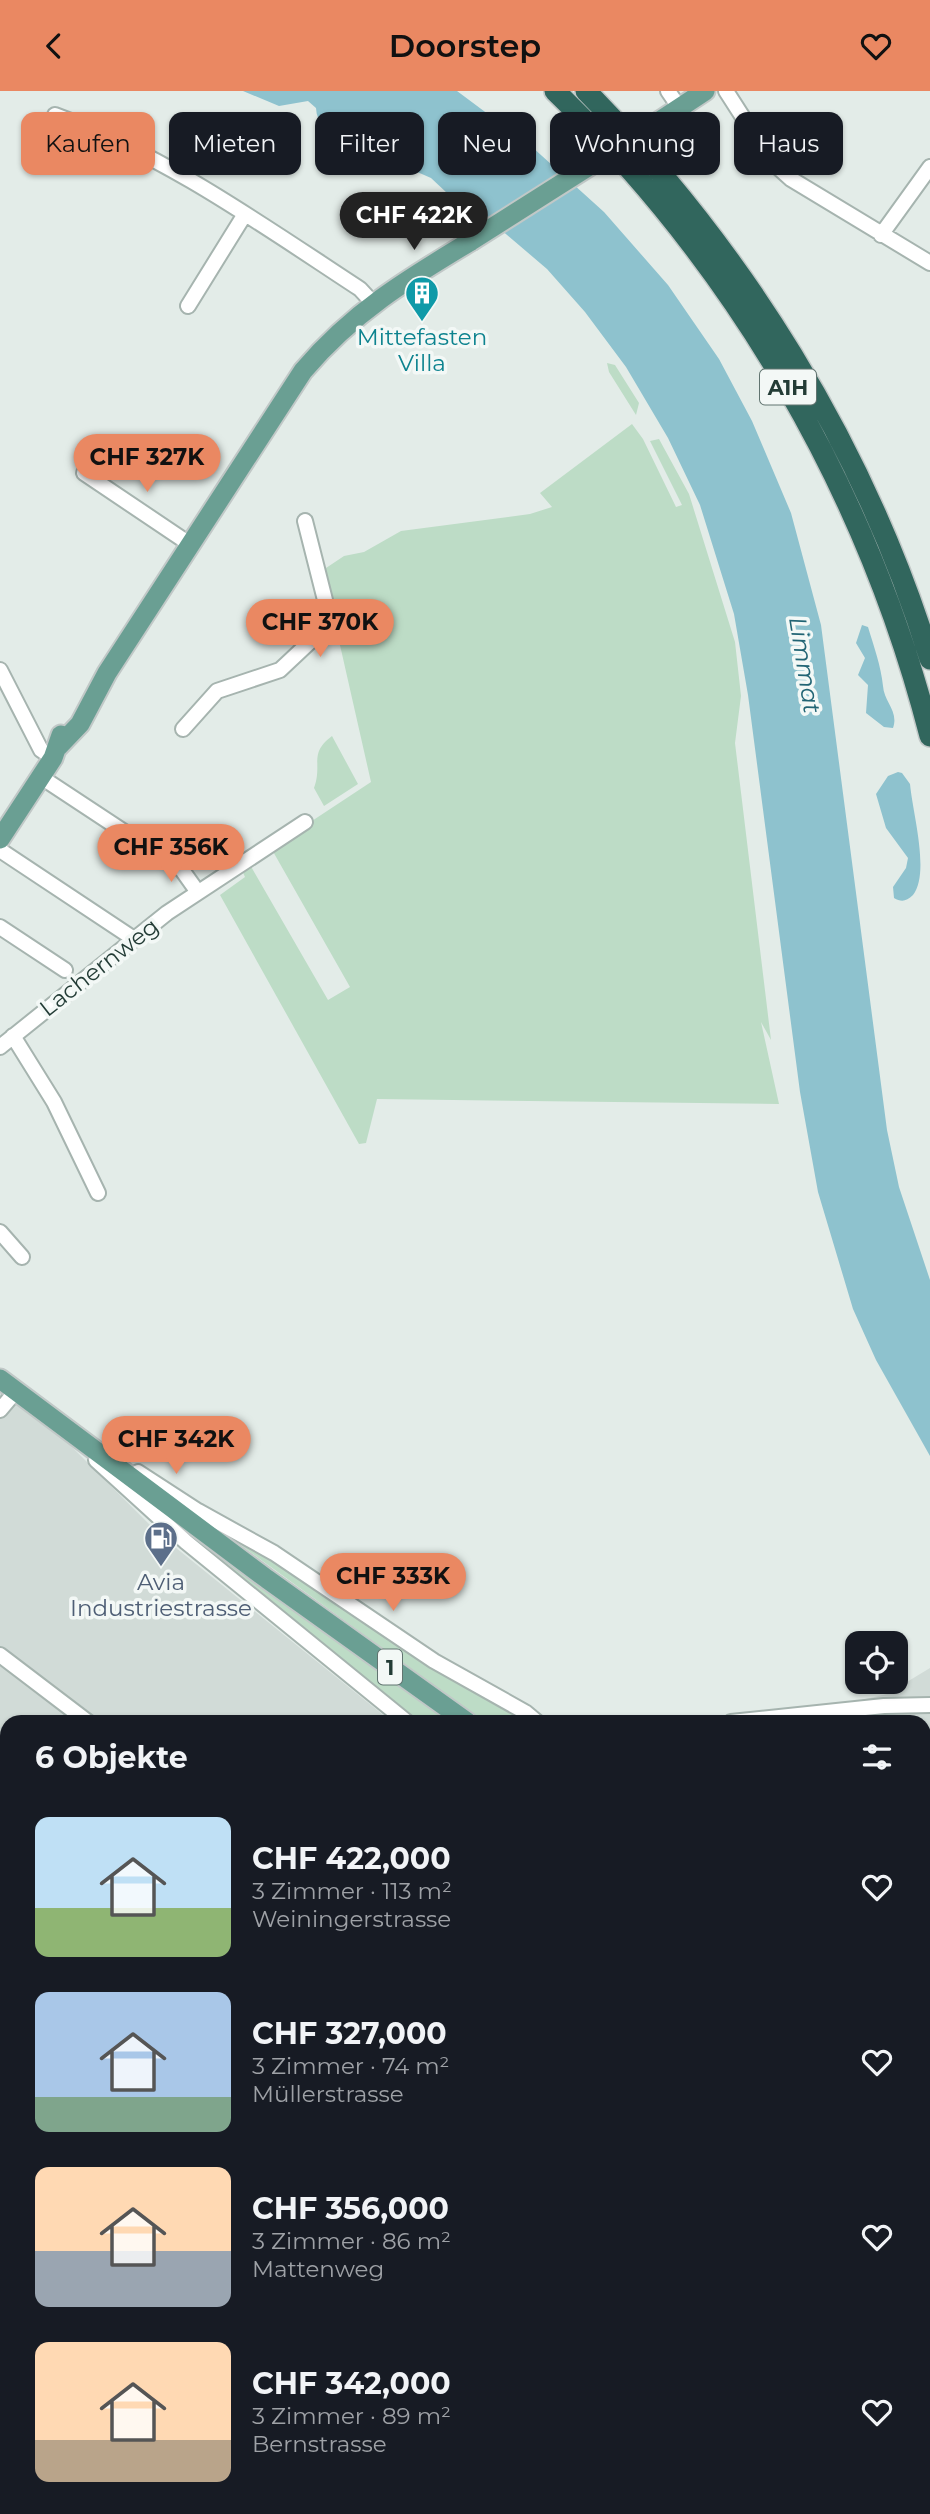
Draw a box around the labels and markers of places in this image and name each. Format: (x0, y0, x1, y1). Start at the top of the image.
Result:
pin: CHF 422K (342, 193, 486, 252)
building icon: Mittefasten Villa (403, 274, 441, 323)
place label: Mittefasten Villa (357, 323, 487, 377)
pin: CHF 327K (75, 435, 219, 494)
pin: CHF 370K (248, 599, 392, 659)
pin: CHF 356K (99, 825, 243, 884)
pin: CHF 342K (104, 1417, 248, 1476)
fuel station icon: Avia Industriestrasse (142, 1519, 180, 1568)
pin: CHF 333K (321, 1553, 465, 1613)
place label: Avia Industriestrasse (70, 1568, 252, 1622)

